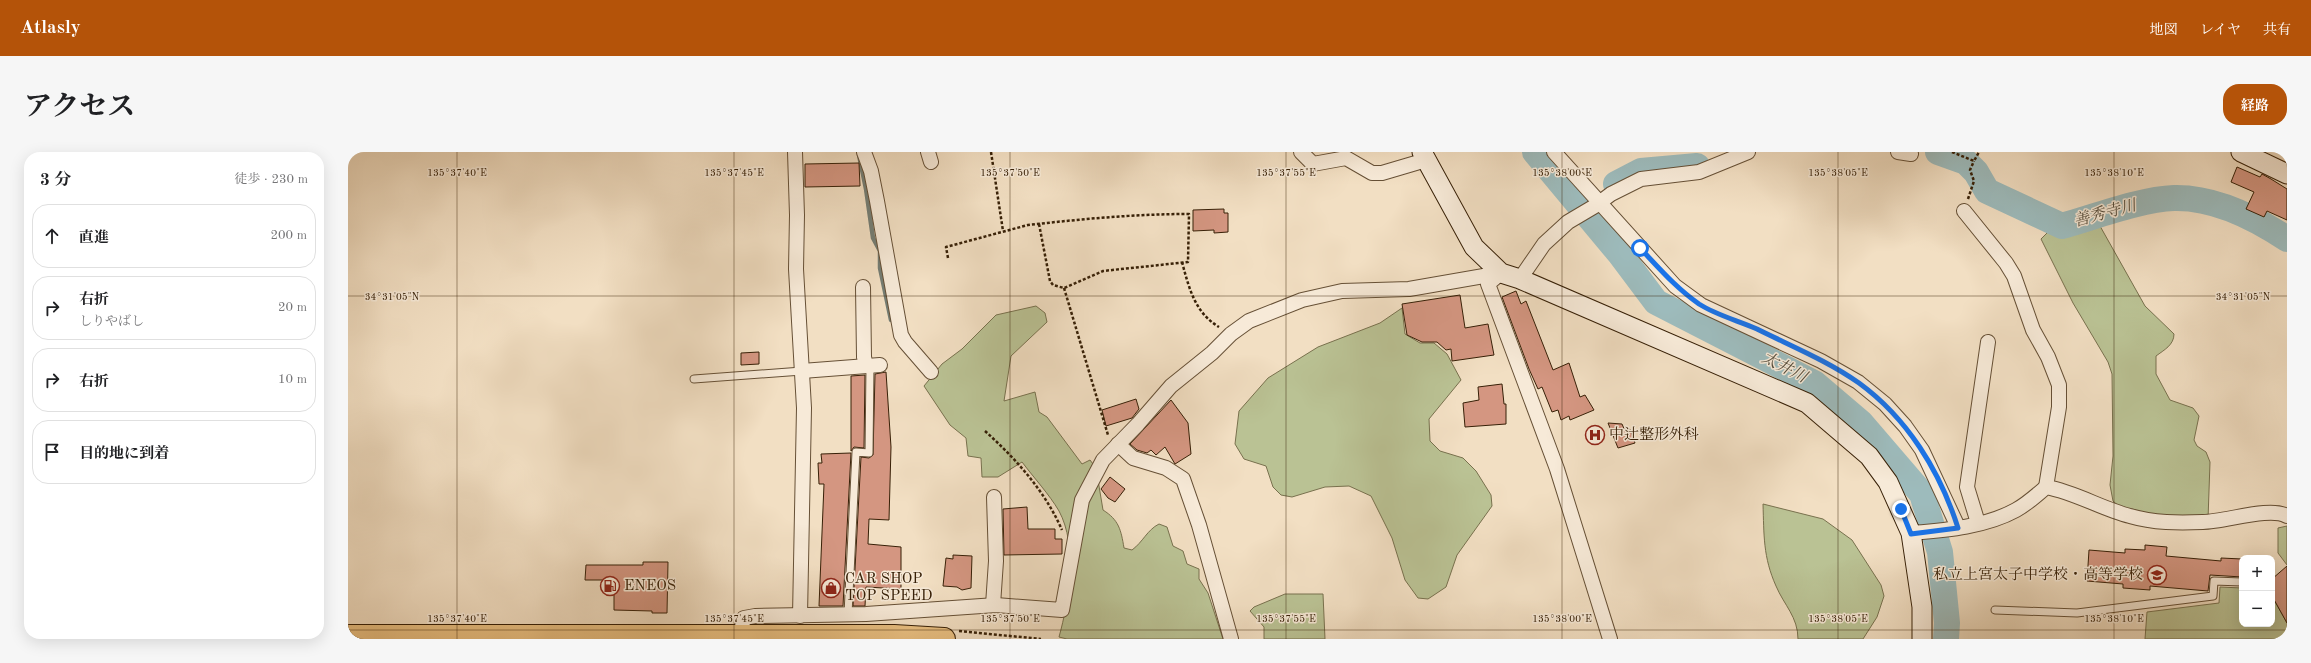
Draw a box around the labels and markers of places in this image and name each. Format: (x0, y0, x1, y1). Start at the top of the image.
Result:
hospital icon: 中辻整形外科 (1584, 424, 1606, 446)
place label: 中辻整形外科 (1609, 426, 1699, 443)
school or university icon: 私立上宮太子中学校・高等学校 (2146, 564, 2168, 586)
place label: 私立上宮太子中学校・高等学校 (1933, 566, 2143, 583)
place label: CAR SHOP TOP SPEED (845, 572, 933, 604)
fuel station icon: ENEOS (599, 575, 621, 597)
shop icon: CAR SHOP TOP SPEED (820, 577, 842, 599)
place label: ENEOS (624, 579, 676, 594)

